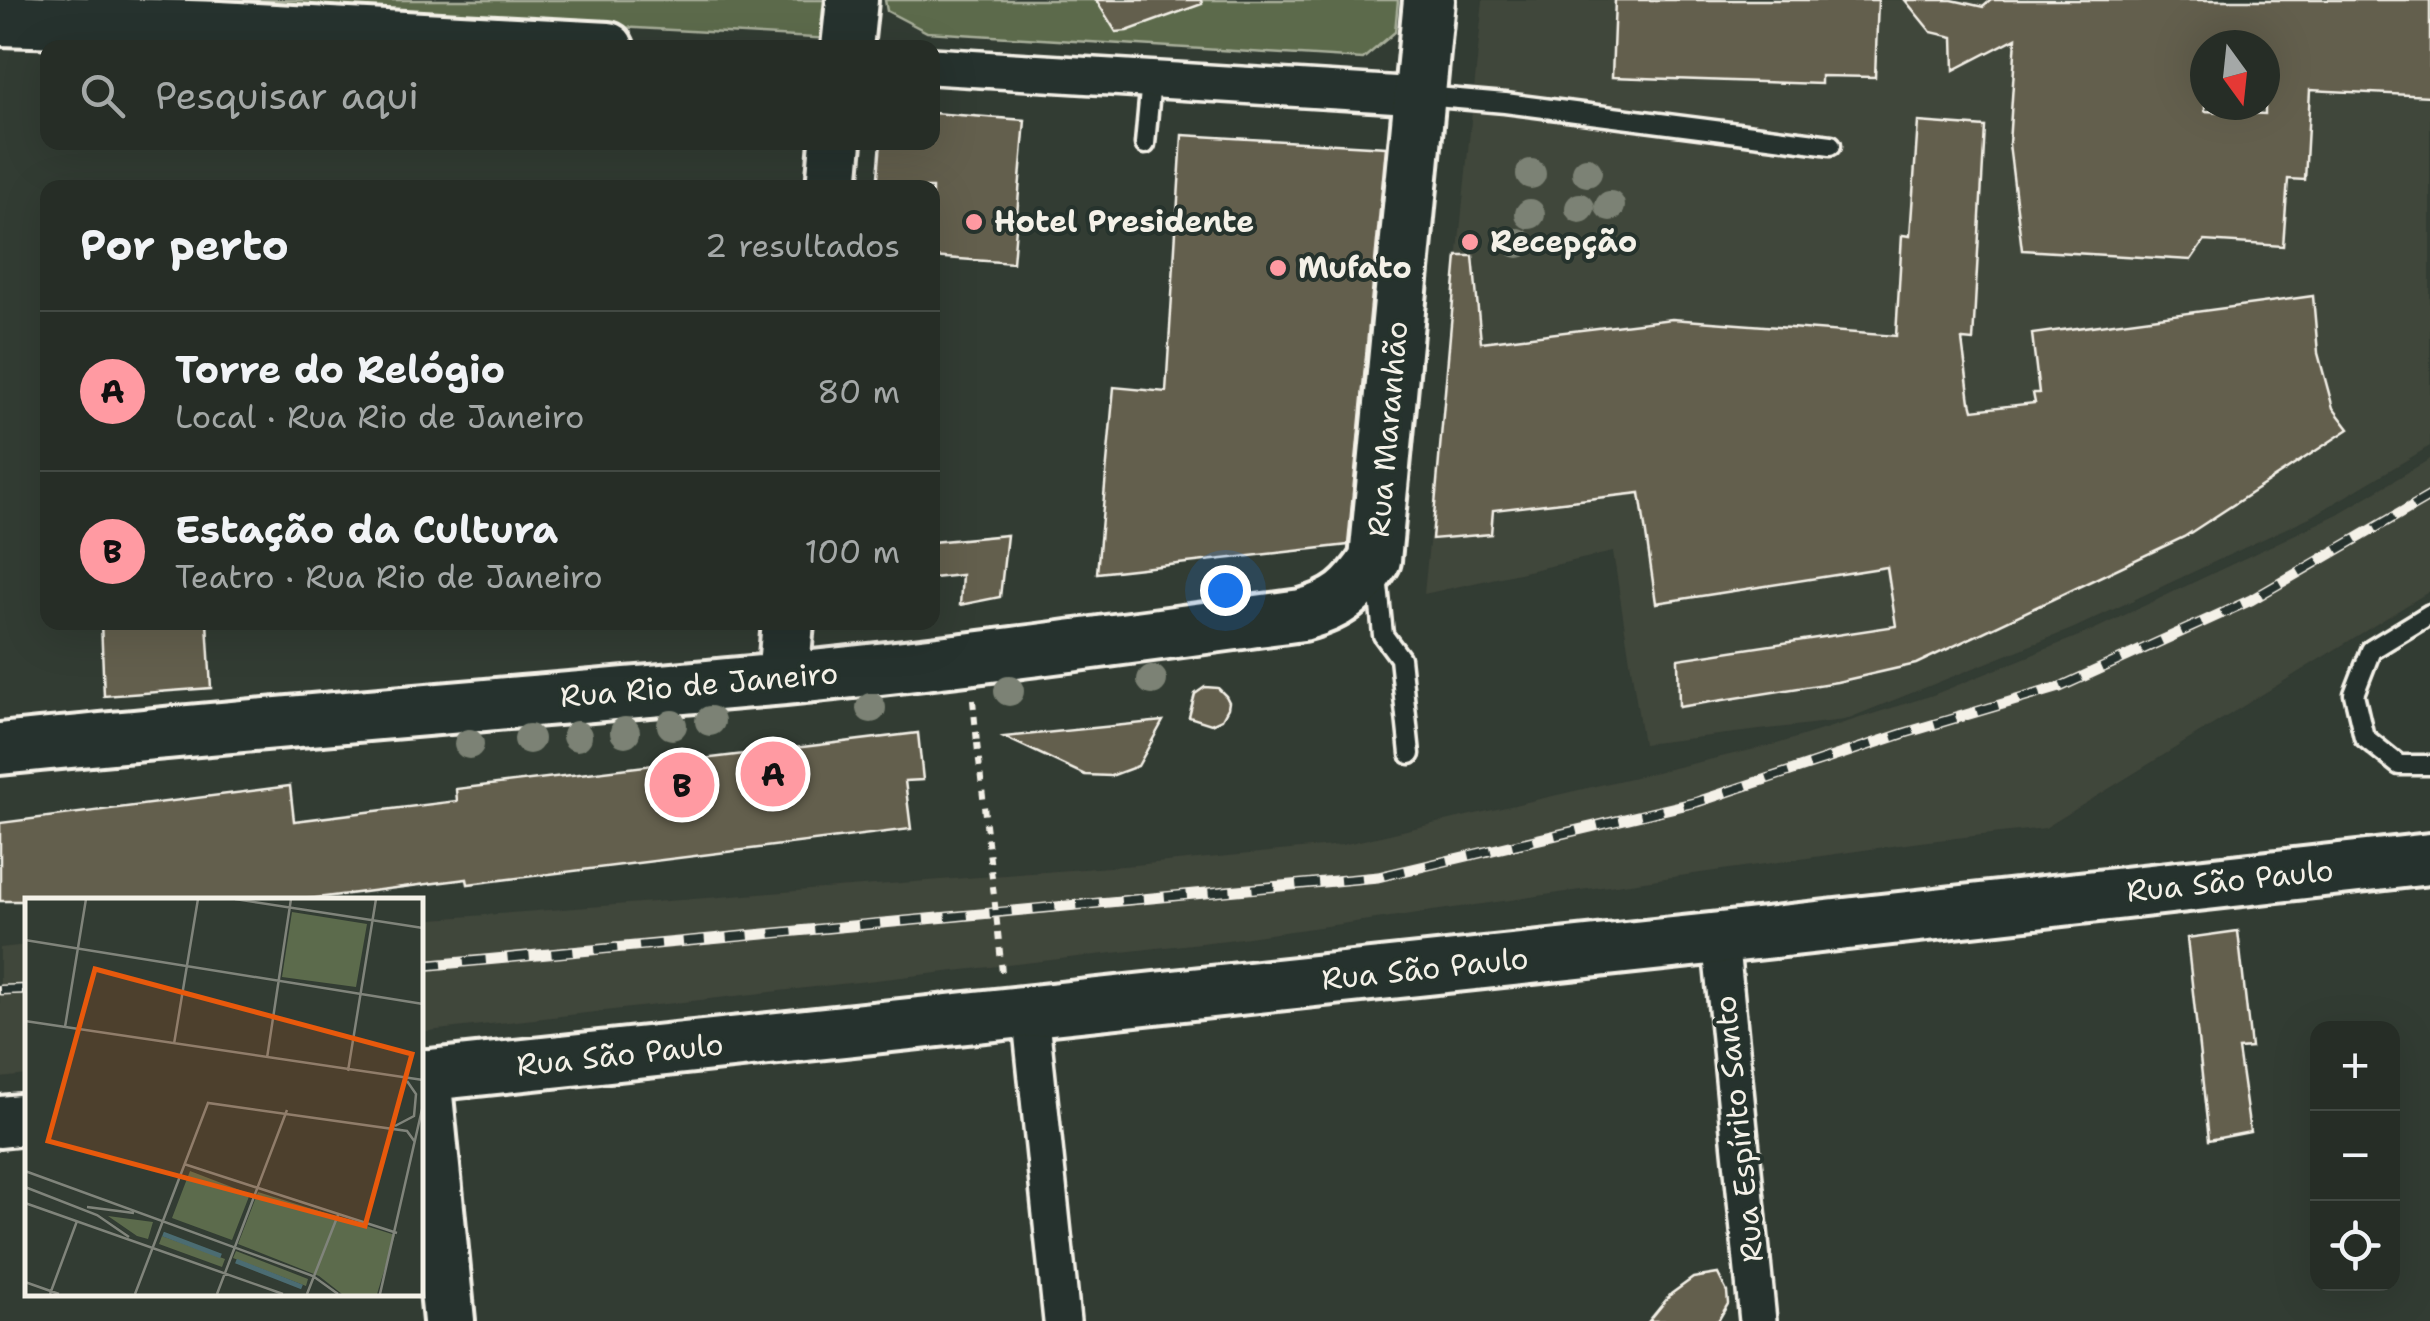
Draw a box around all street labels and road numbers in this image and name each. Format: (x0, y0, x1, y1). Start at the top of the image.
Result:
street label: Rua Maranhão (1358, 319, 1417, 539)
street label: Rua Rio de Janeiro (558, 652, 840, 717)
street label: Rua São Paulo (2124, 849, 2335, 912)
street label: Rua São Paulo (1319, 937, 1530, 1000)
street label: Rua Espírito Santo (1704, 994, 1773, 1265)
street label: Rua São Paulo (514, 1023, 725, 1086)

